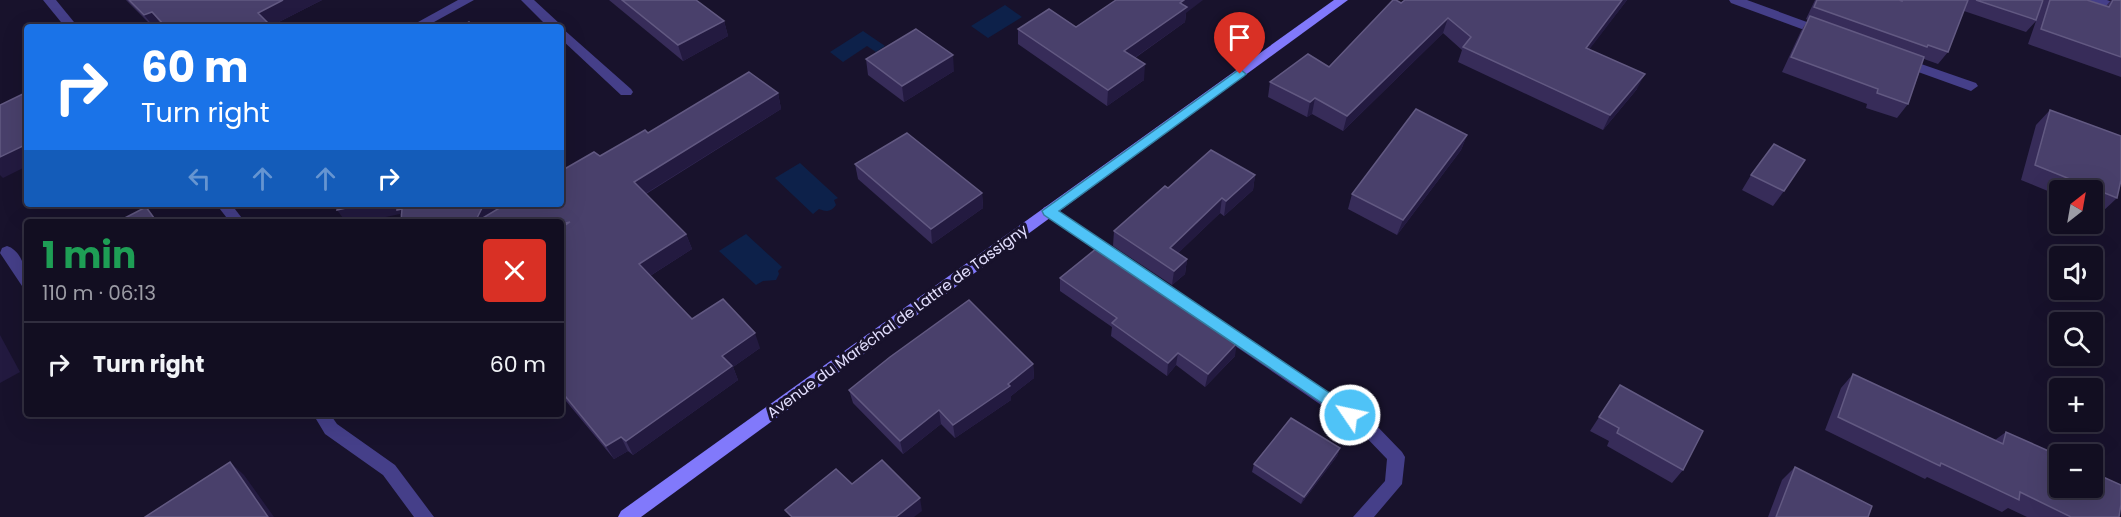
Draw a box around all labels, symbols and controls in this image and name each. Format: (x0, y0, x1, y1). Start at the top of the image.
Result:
pin (1214, 12, 1265, 74)
icon: arrive (1223, 21, 1256, 54)
text: 60 m (141, 38, 249, 97)
icon: right (42, 48, 120, 126)
text: Turn right (141, 94, 270, 131)
icon: left (183, 162, 216, 195)
icon: ahead (246, 162, 279, 195)
icon: ahead (309, 162, 342, 195)
icon: right (372, 162, 405, 195)
north arrow (2049, 180, 2103, 234)
map controls (2049, 180, 2103, 498)
street label: Avenue du Maréchal de Lattre de Tassigny (762, 219, 1032, 423)
text: 1 min (42, 230, 136, 281)
button: close (483, 239, 546, 302)
button: sound (2049, 246, 2103, 300)
text: 110 m · 06:13 (42, 279, 156, 307)
button: search (2049, 312, 2103, 366)
icon: right (42, 348, 75, 381)
text: Turn right (93, 349, 204, 380)
text: 60 m (490, 349, 546, 380)
button: + (2049, 378, 2103, 432)
position arrow (1318, 383, 1382, 447)
button: − (2049, 444, 2103, 498)

